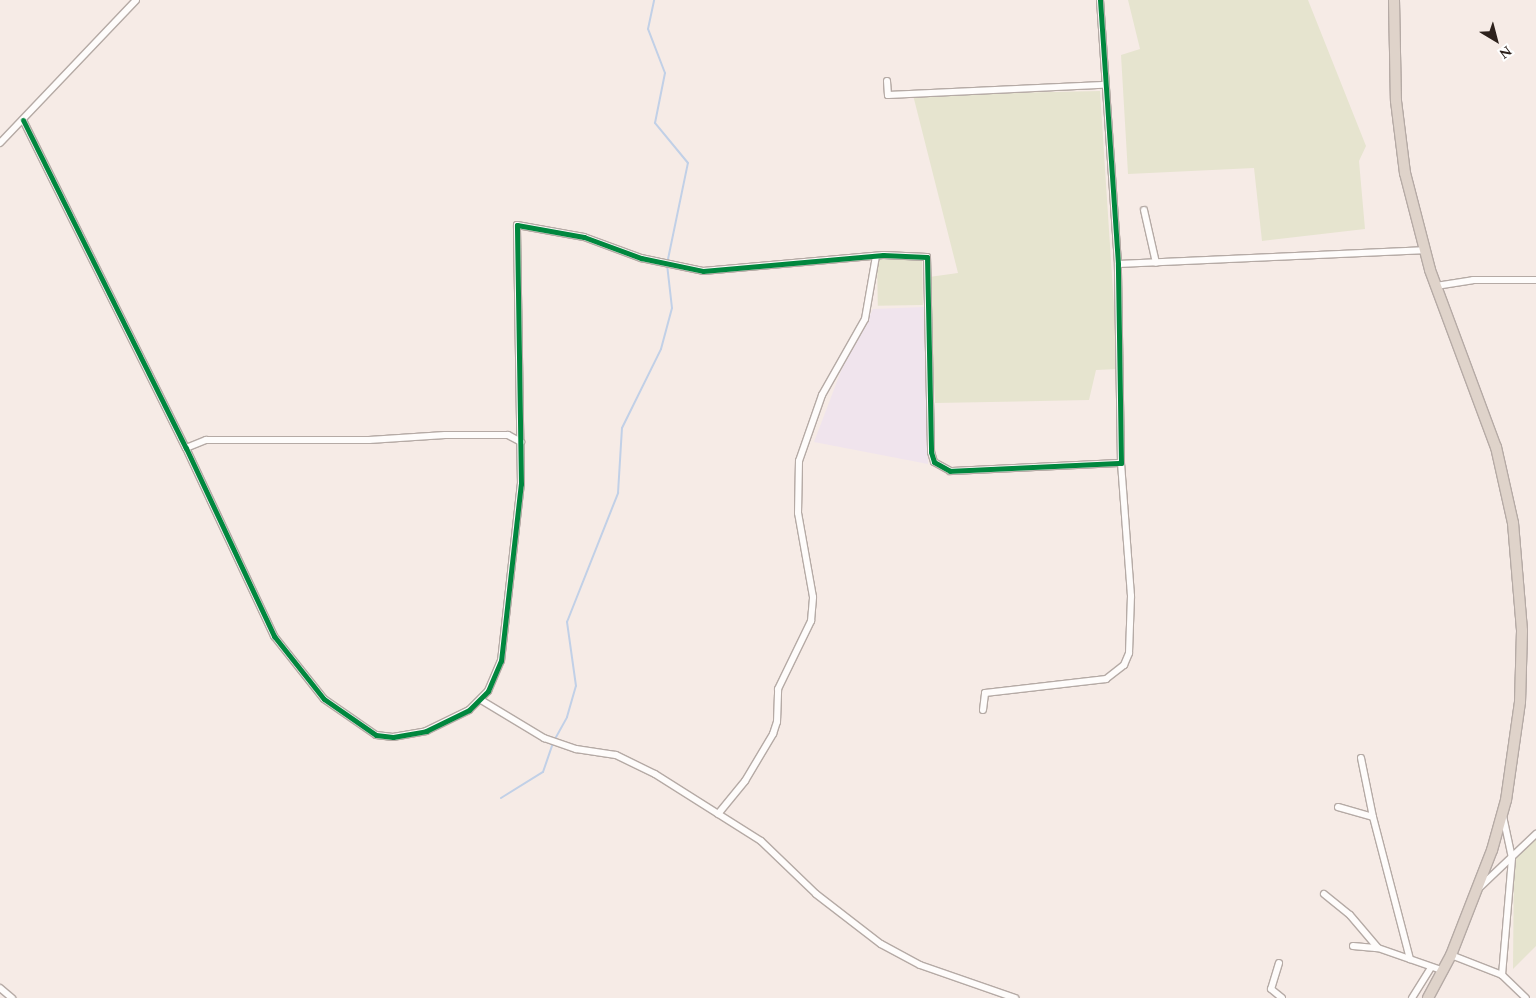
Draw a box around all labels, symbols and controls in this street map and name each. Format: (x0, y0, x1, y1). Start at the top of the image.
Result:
north arrow (1471, 15, 1521, 65)
text: N (1494, 41, 1516, 64)

